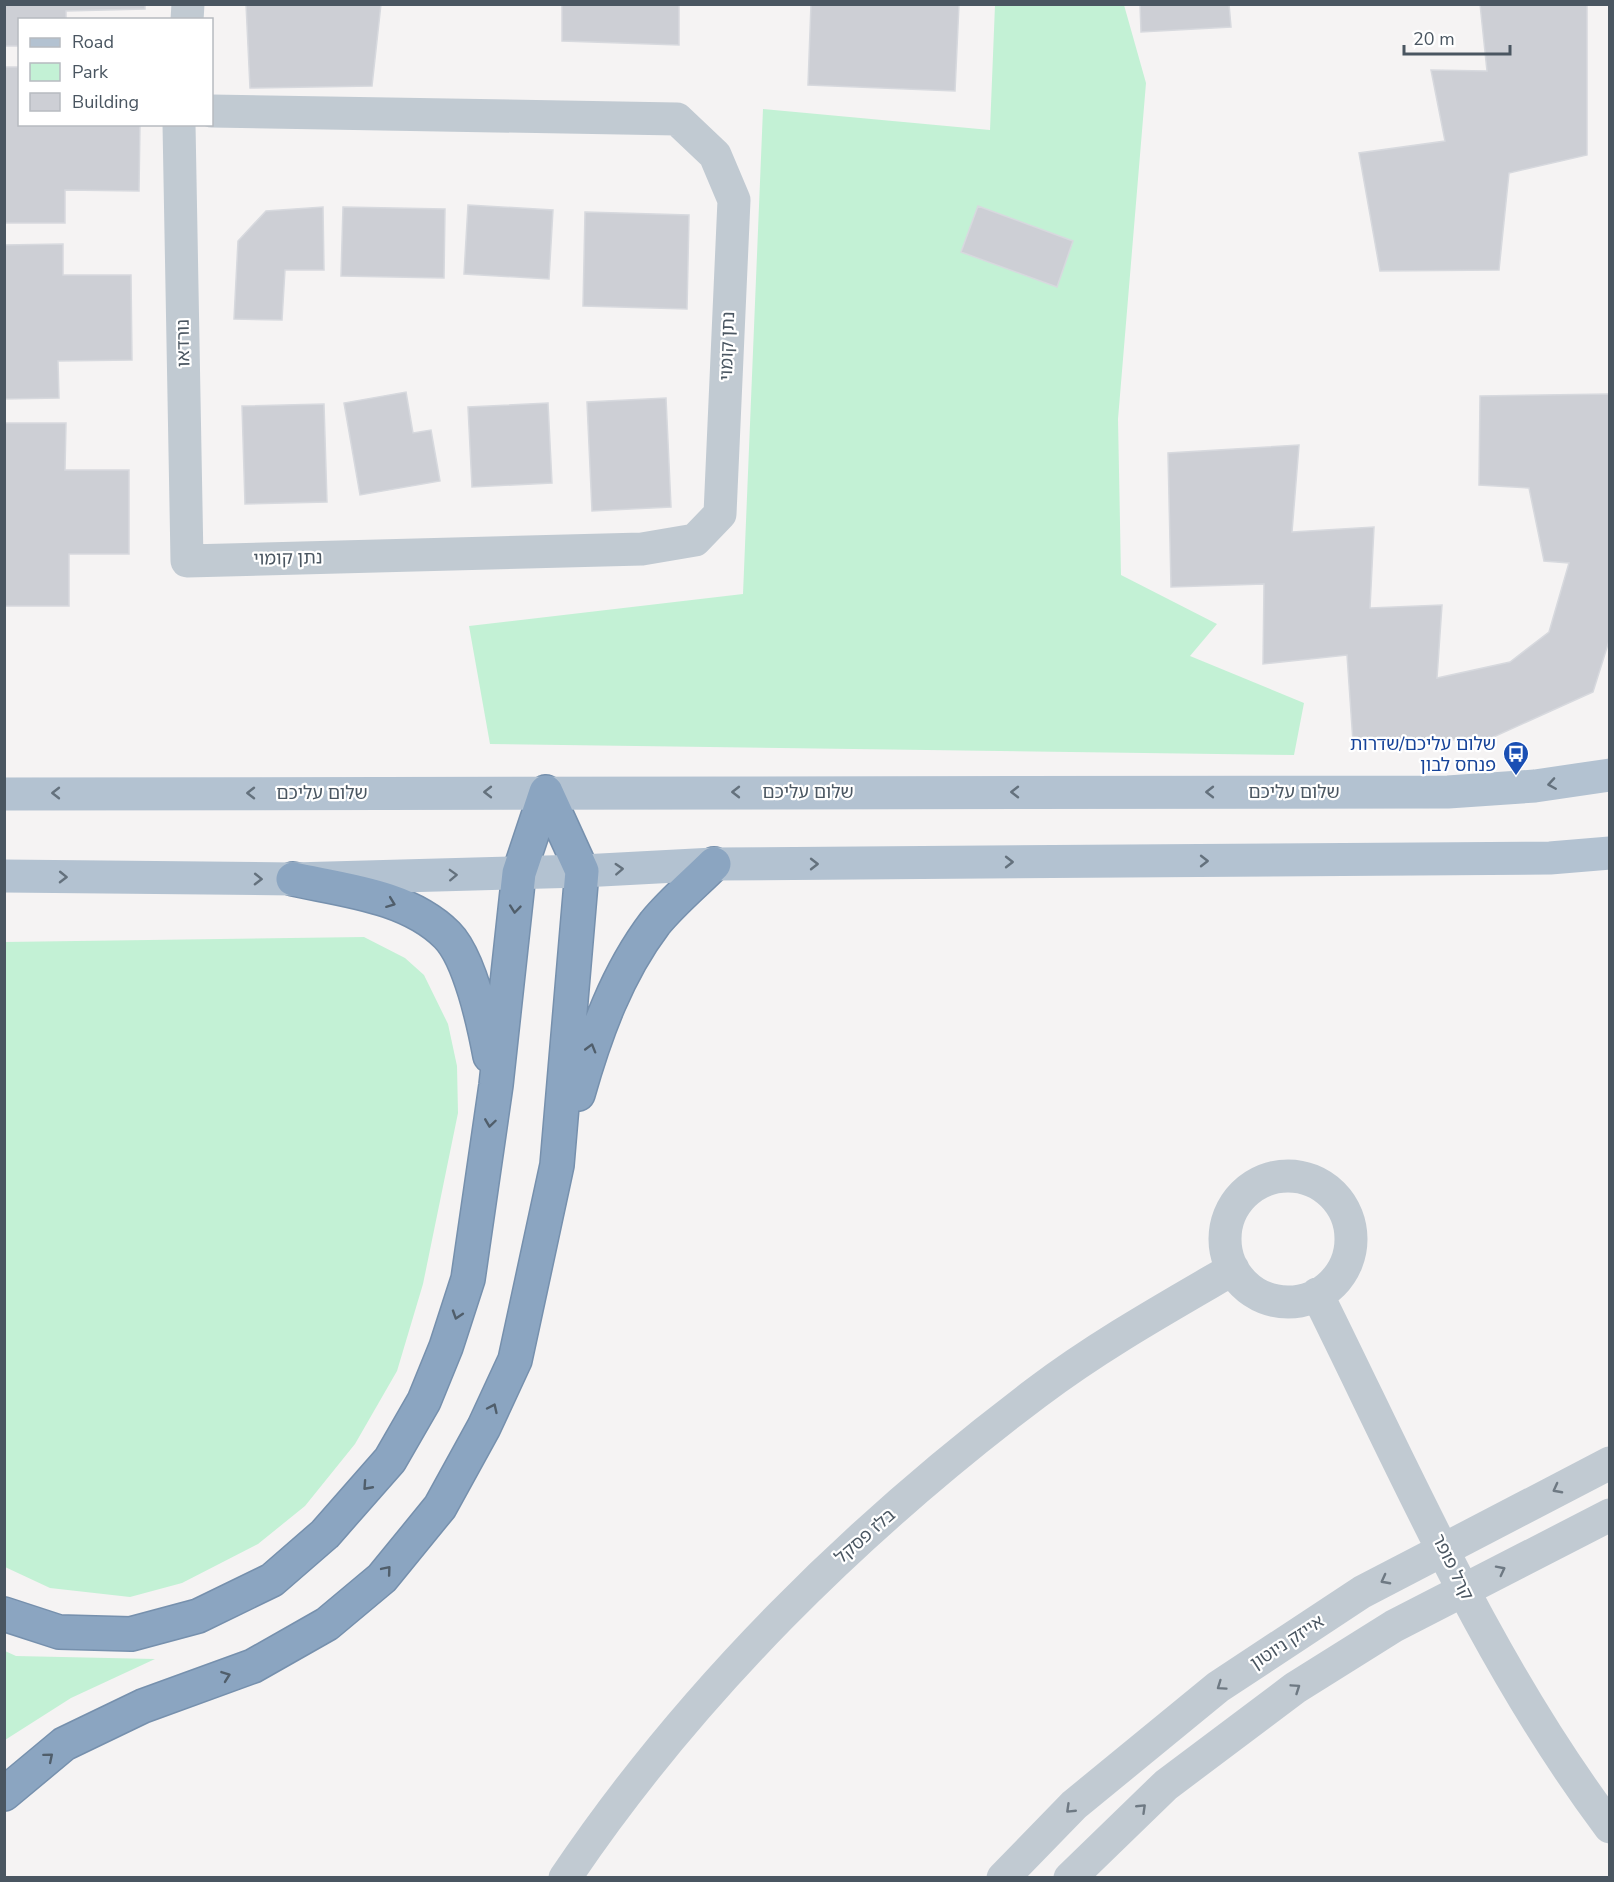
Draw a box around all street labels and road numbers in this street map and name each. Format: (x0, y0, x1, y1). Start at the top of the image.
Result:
street label: נתן קומוי (714, 311, 740, 381)
street label: נורדאו (171, 319, 195, 367)
street label: נתן קומוי (253, 545, 323, 571)
street label: שלום עליכם (762, 780, 854, 804)
street label: שלום עליכם (1248, 780, 1340, 804)
street label: שלום עליכם (276, 781, 368, 805)
street label: בלז פסקל (830, 1503, 900, 1569)
street label: קרל פופר (1427, 1530, 1479, 1604)
street label: אייזק ניוטון (1246, 1609, 1328, 1675)

